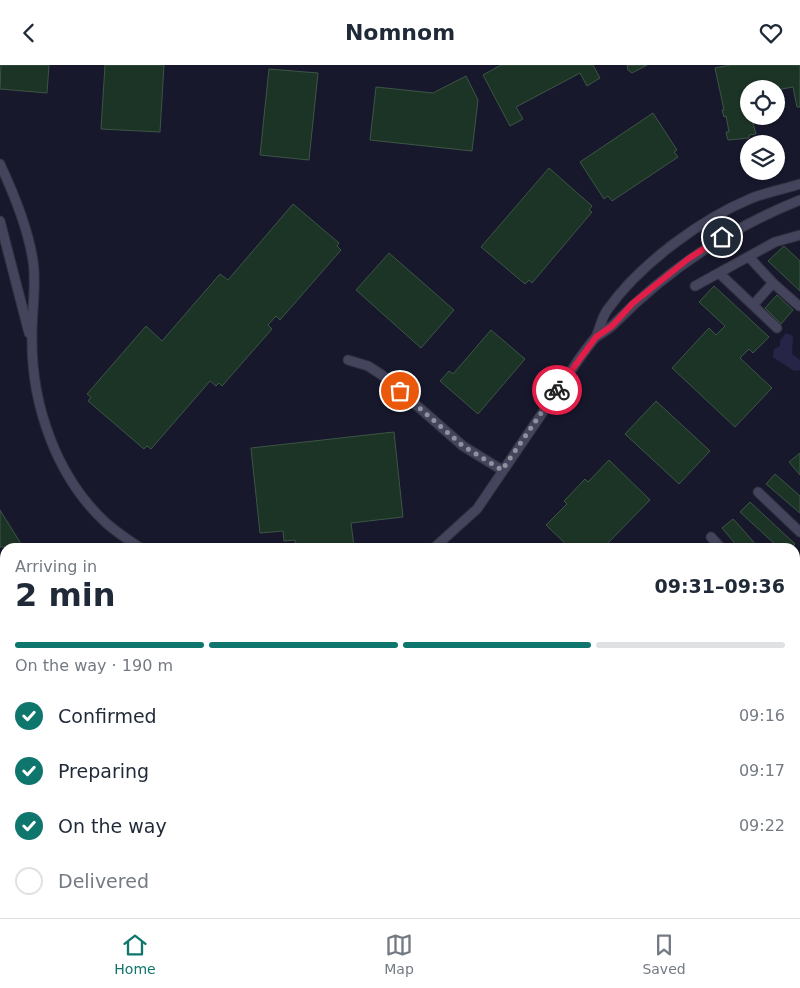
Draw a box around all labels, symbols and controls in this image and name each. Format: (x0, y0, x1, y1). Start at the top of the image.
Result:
icon: back (15, 19, 43, 47)
icon: heart (757, 19, 785, 47)
text: Nomnom (345, 20, 455, 45)
map controls (740, 80, 785, 180)
button: locate (740, 80, 785, 125)
button: layers (740, 135, 785, 180)
pin (701, 216, 743, 258)
icon: home (708, 223, 736, 251)
courier (532, 365, 582, 415)
pin (379, 370, 421, 412)
icon: bike (543, 376, 571, 404)
icon: bag (386, 377, 414, 405)
text: Arriving in (15, 557, 97, 576)
text: 09:31–09:36 (655, 575, 785, 597)
text: 2 min (15, 576, 116, 614)
text: On the way · 190 m (15, 656, 173, 675)
icon: check (15, 702, 43, 730)
text: Confirmed (58, 705, 157, 727)
text: 09:16 (739, 706, 785, 725)
icon: check (15, 757, 43, 785)
text: Preparing (58, 760, 149, 782)
text: 09:17 (739, 761, 785, 780)
icon: check (15, 812, 43, 840)
text: On the way (58, 815, 167, 837)
text: 09:22 (739, 816, 785, 835)
text: Delivered (58, 870, 149, 892)
tab: Home (114, 931, 156, 977)
tab: Map (384, 931, 414, 977)
tab: Saved (642, 931, 686, 977)

